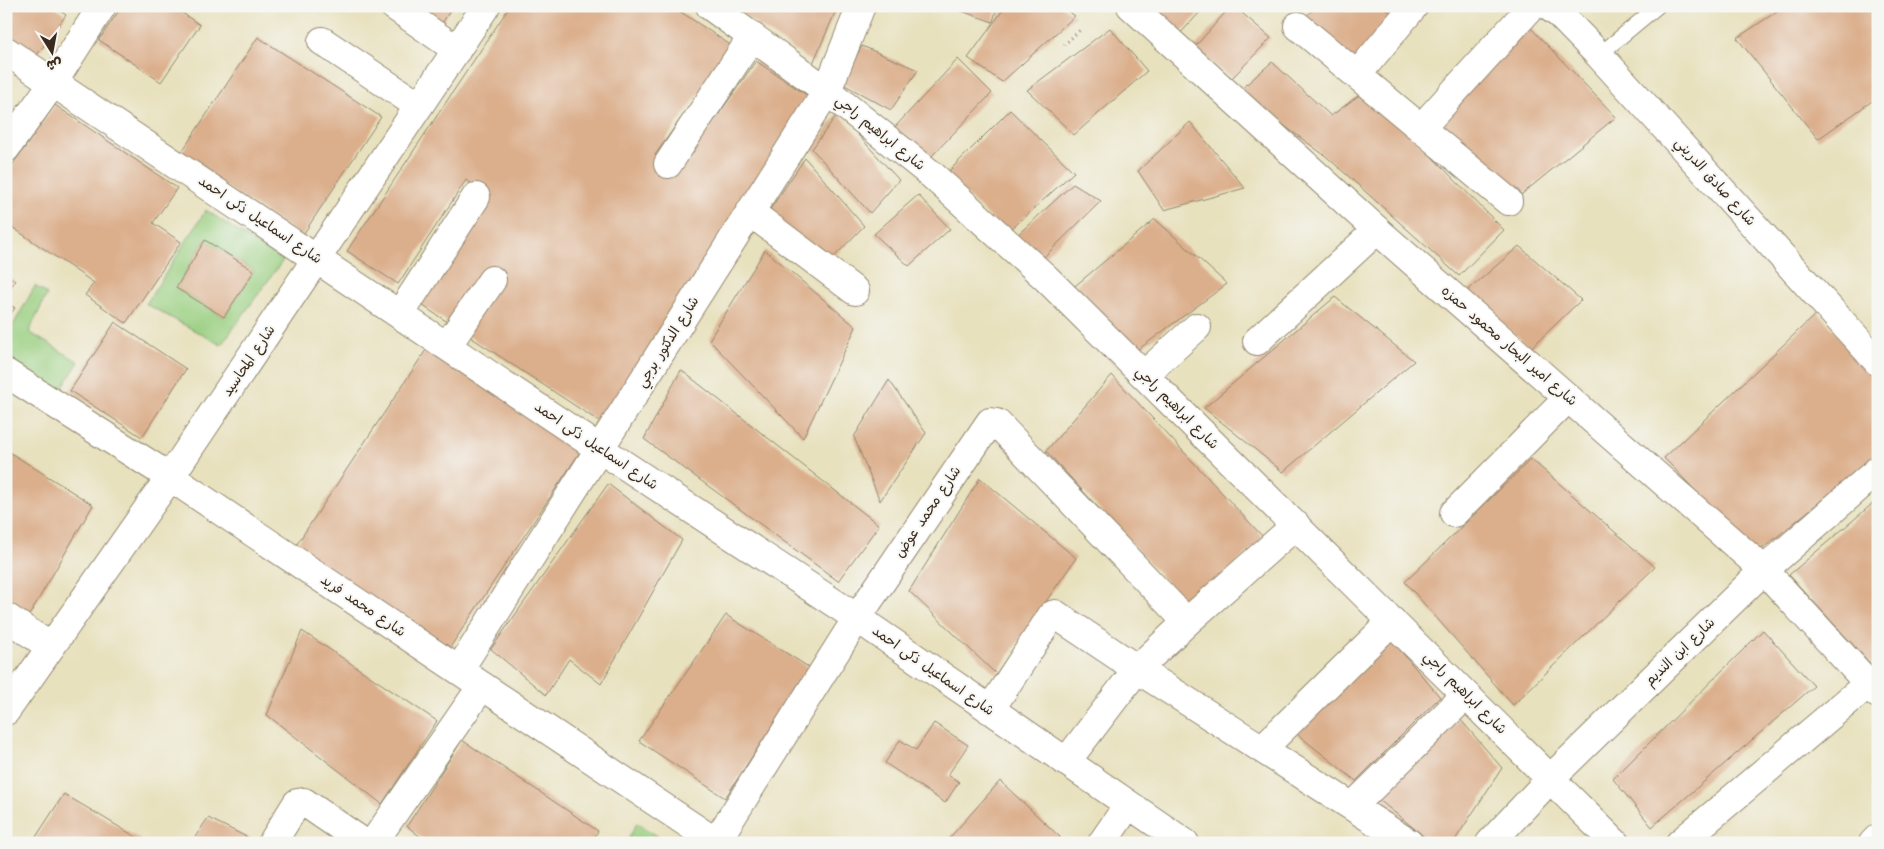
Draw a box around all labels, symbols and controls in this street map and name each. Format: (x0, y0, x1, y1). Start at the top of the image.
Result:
north arrow (28, 28, 78, 78)
text: ش (45, 52, 64, 76)
street label: شارع ابراهيم راجي (830, 90, 930, 177)
street label: شارع صادق الدريني (1668, 133, 1761, 232)
street label: شارع اسماعيل ذكى احمد (194, 170, 326, 270)
street label: شارع امير البحار محمود حمزه (1436, 280, 1582, 412)
street label: شارع الدكتور برجي (631, 292, 706, 393)
street label: شارع المحاسيد (217, 321, 281, 401)
street label: شارع ابراهيم راجي (1130, 361, 1224, 455)
street label: شارع اسماعيل ذكى احمد (530, 396, 662, 496)
street label: شارع محمد عوض (889, 462, 967, 562)
street label: شارع محمد فريد (316, 569, 410, 643)
street label: شارع ابن النديم (1640, 613, 1720, 691)
street label: شارع اسماعيل ذكى احمد (867, 620, 999, 722)
street label: شارع ابراهيم راجي (1418, 646, 1512, 740)

